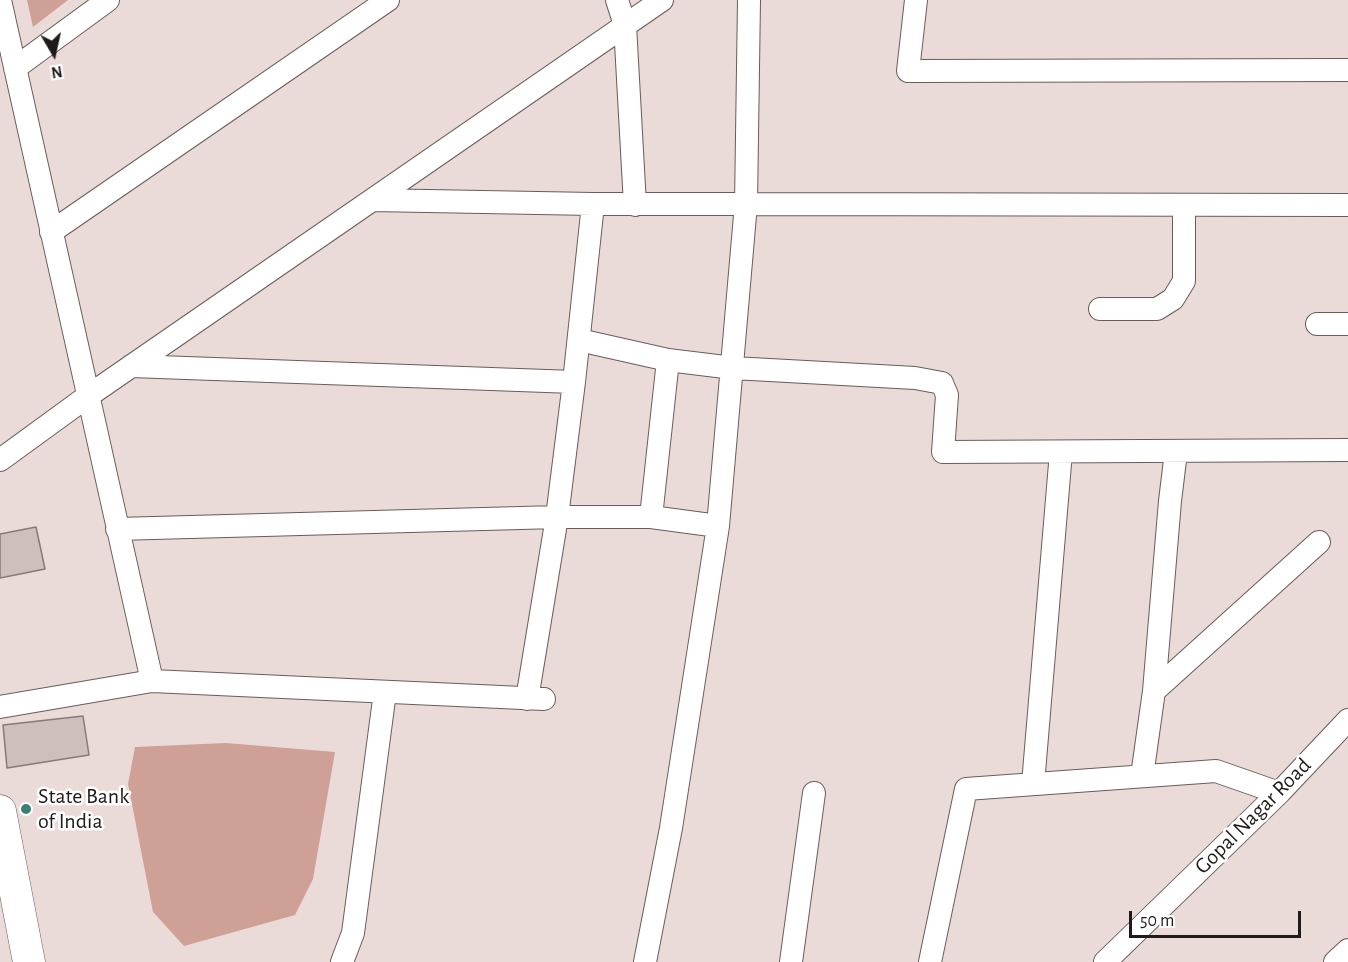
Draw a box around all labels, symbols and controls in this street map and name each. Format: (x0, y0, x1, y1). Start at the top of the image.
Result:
north arrow (24, 24, 84, 84)
text: N (50, 63, 64, 81)
street label: Gopal Nagar Road (1189, 752, 1317, 880)
place label: State Bank of India (38, 783, 129, 834)
marker: State Bank of India (19, 802, 33, 816)
scale bar (1132, 899, 1304, 937)
text: 50 m (1140, 912, 1174, 930)

